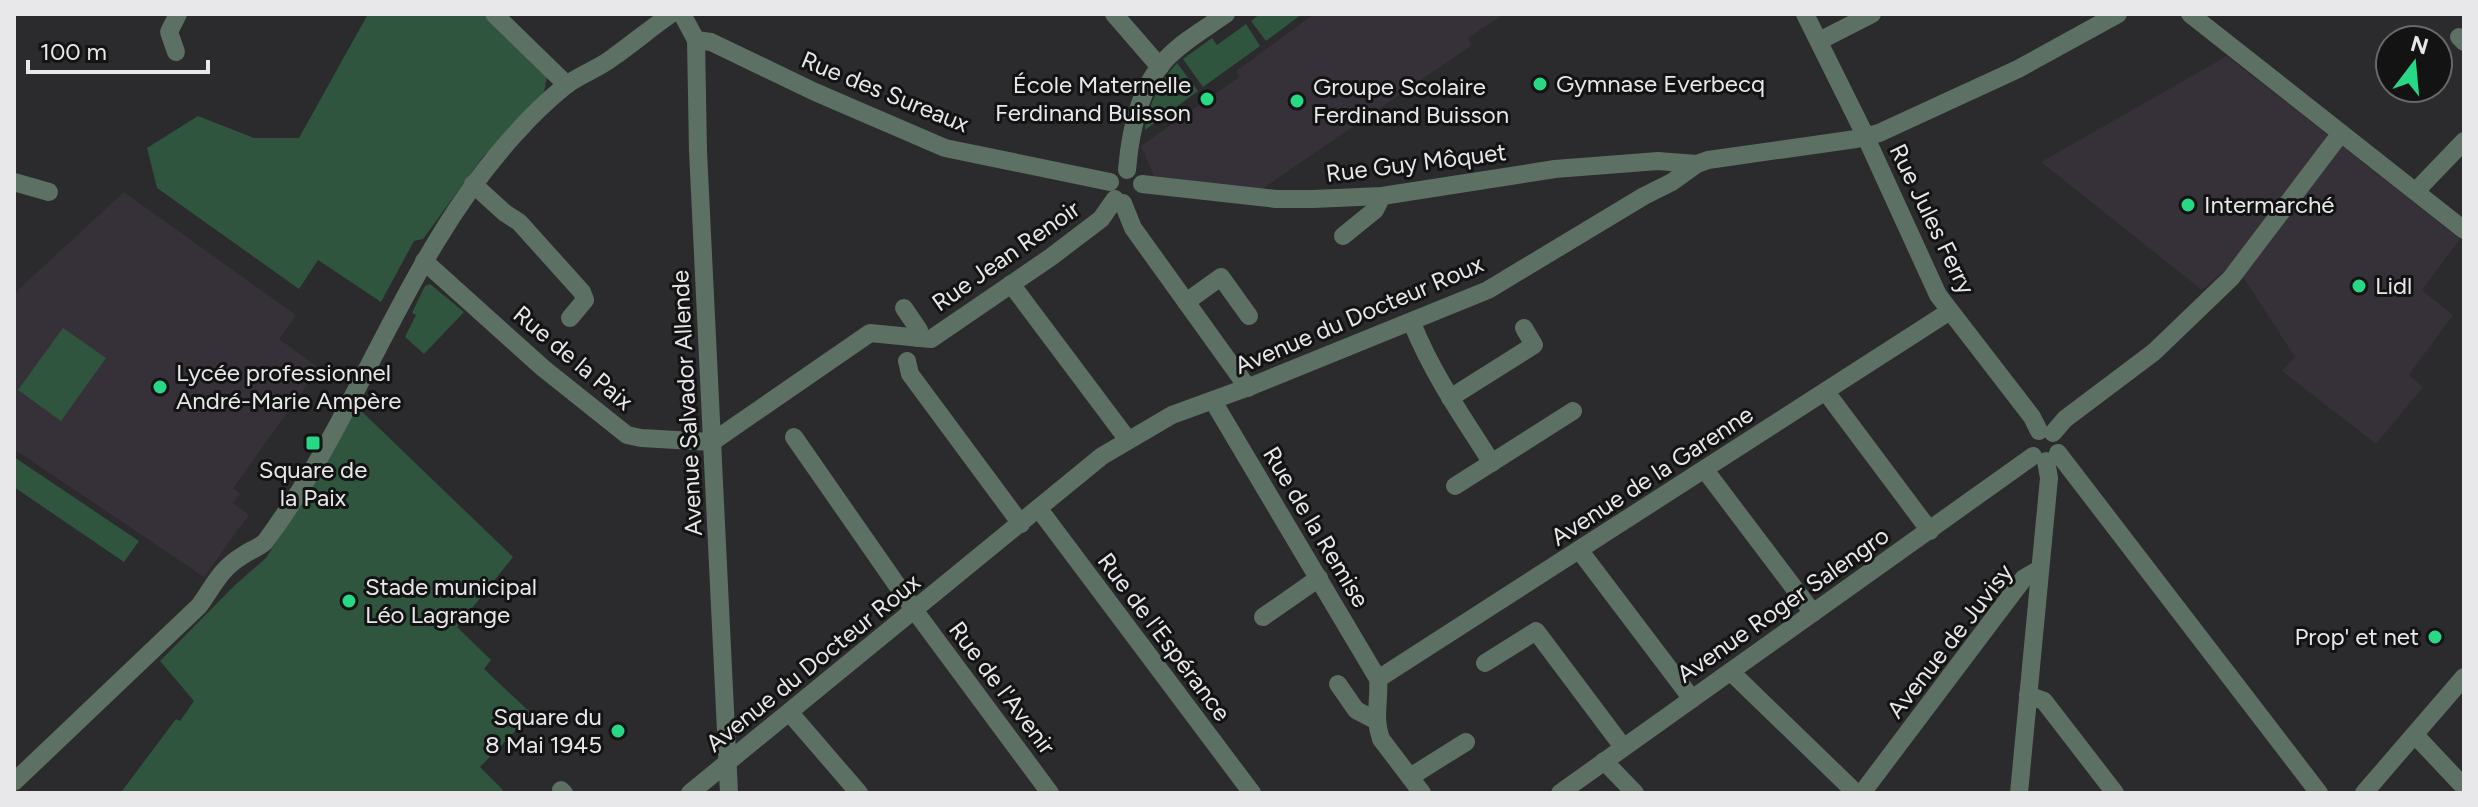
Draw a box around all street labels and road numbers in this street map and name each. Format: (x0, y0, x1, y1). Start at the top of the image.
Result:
street label: Rue des Sureaux (797, 45, 974, 139)
street label: Rue Guy Môquet (1324, 137, 1508, 188)
street label: Rue Jules Ferry (1884, 139, 1981, 299)
street label: Rue Jean Renoir (926, 194, 1085, 317)
street label: Avenue du Docteur Roux (1230, 249, 1488, 380)
street label: Avenue Salvador Allende (665, 269, 708, 537)
street label: Rue de la Paix (508, 299, 639, 416)
street label: Avenue de la Garenne (1545, 399, 1758, 552)
street label: Rue de la Remise (1257, 441, 1376, 612)
street label: Avenue Roger Salengro (1671, 520, 1894, 689)
street label: Rue de l'Espérance (1092, 547, 1237, 727)
street label: Avenue de Juvisy (1880, 557, 2019, 724)
street label: Avenue du Docteur Roux (700, 567, 926, 758)
street label: Rue de l'Avenir (943, 615, 1062, 760)

